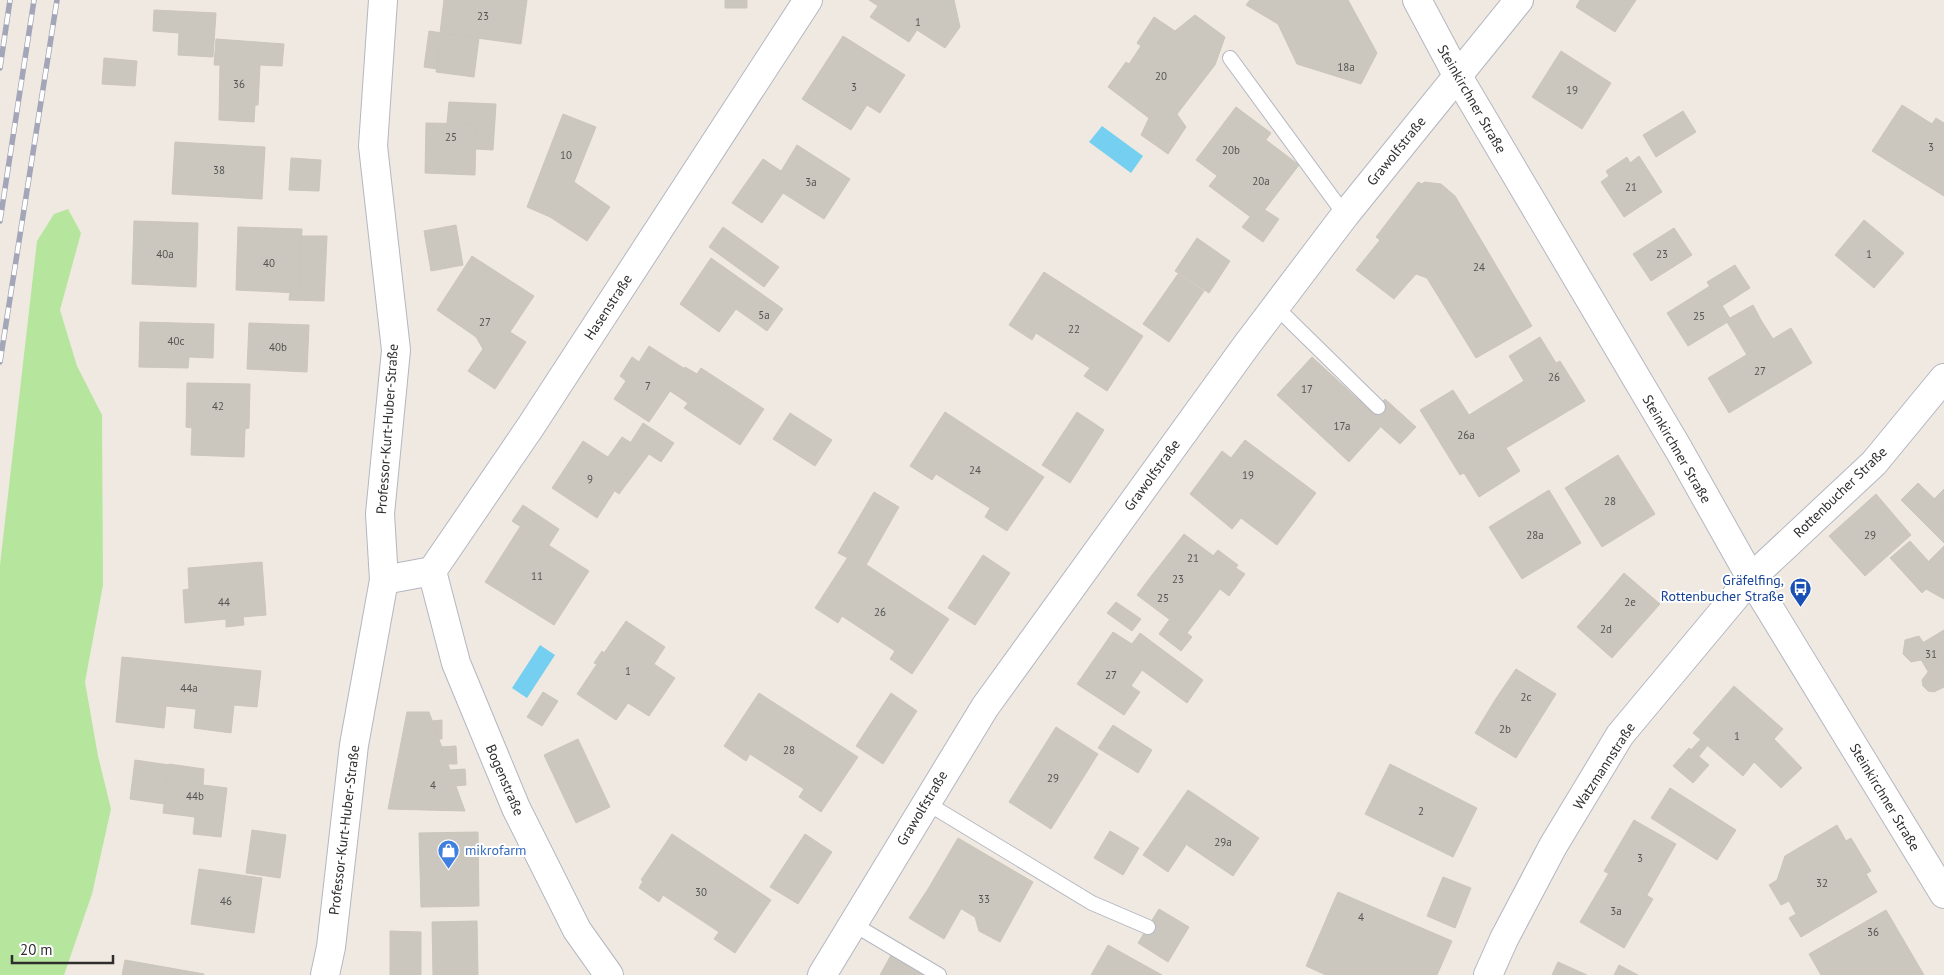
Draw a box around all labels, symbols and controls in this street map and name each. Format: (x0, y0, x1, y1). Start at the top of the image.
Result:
house number: 23 (477, 9, 489, 23)
house number: 1 (915, 15, 921, 29)
street label: Steinkirchner Straße (1434, 42, 1510, 156)
house number: 18a (1337, 60, 1355, 74)
house number: 20 (1155, 69, 1167, 83)
house number: 36 (233, 77, 245, 91)
house number: 3 (851, 80, 857, 94)
house number: 19 (1566, 83, 1578, 97)
street label: Grawolfstraße (1363, 113, 1429, 189)
house number: 25 (445, 130, 457, 144)
house number: 3 (1928, 140, 1934, 154)
house number: 20b (1222, 143, 1240, 157)
house number: 10 (560, 148, 572, 162)
house number: 38 (213, 163, 225, 177)
house number: 20a (1252, 174, 1270, 188)
house number: 3a (805, 175, 817, 189)
house number: 21 (1625, 180, 1637, 194)
house number: 40a (156, 247, 174, 261)
house number: 23 (1656, 247, 1668, 261)
house number: 1 (1866, 247, 1872, 261)
house number: 40 (263, 256, 275, 270)
house number: 24 (1473, 260, 1485, 274)
street label: Hasenstraße (580, 271, 636, 343)
house number: 5a (758, 308, 770, 322)
house number: 25 (1693, 309, 1705, 323)
house number: 27 (479, 315, 491, 329)
house number: 22 (1068, 322, 1080, 336)
house number: 40c (168, 334, 185, 348)
house number: 40b (269, 340, 287, 354)
street label: Professor-Kurt-Huber-Straße (372, 343, 402, 515)
house number: 27 (1754, 364, 1766, 378)
house number: 26 (1548, 370, 1560, 384)
house number: 7 (645, 379, 651, 393)
house number: 17 (1301, 382, 1313, 396)
street label: Steinkirchner Straße (1639, 392, 1715, 506)
house number: 42 (212, 399, 224, 413)
house number: 17a (1334, 419, 1350, 433)
house number: 26a (1457, 428, 1475, 442)
street label: Grawolfstraße (1120, 436, 1184, 514)
street label: Rottenbucher Straße (1789, 443, 1891, 541)
house number: 24 (969, 463, 981, 477)
house number: 19 (1242, 468, 1254, 482)
house number: 9 (587, 472, 593, 486)
house number: 28 (1604, 494, 1616, 508)
house number: 28a (1526, 528, 1544, 542)
house number: 29 (1864, 528, 1876, 542)
house number: 21 (1187, 551, 1199, 565)
house number: 11 (531, 569, 543, 583)
place label: Gräfelfing, Rottenbucher Straße (1661, 571, 1784, 605)
house number: 23 (1172, 572, 1184, 586)
bus stop icon: Gräfelfing, Rottenbucher Straße (1788, 576, 1812, 607)
house number: 25 (1157, 591, 1169, 605)
house number: 44 (218, 595, 230, 609)
house number: 2e (1624, 595, 1636, 609)
house number: 26 (874, 605, 886, 619)
house number: 2d (1600, 622, 1612, 636)
house number: 31 (1925, 647, 1937, 661)
house number: 1 (625, 664, 631, 678)
house number: 27 (1105, 668, 1117, 682)
house number: 44a (180, 681, 198, 695)
house number: 2c (1521, 690, 1532, 704)
street label: Watzmannstraße (1569, 719, 1639, 813)
house number: 2b (1499, 722, 1511, 736)
house number: 1 (1734, 729, 1740, 743)
street label: Steinkirchner Straße (1846, 740, 1924, 854)
street label: Bogenstraße (482, 742, 528, 818)
house number: 28 (783, 743, 795, 757)
street label: Professor-Kurt-Huber-Straße (325, 744, 363, 916)
street label: Grawolfstraße (893, 767, 951, 849)
house number: 29 (1047, 771, 1059, 785)
house number: 4 (430, 778, 436, 792)
house number: 44b (186, 789, 204, 803)
house number: 2 (1418, 804, 1424, 818)
house number: 29a (1214, 835, 1232, 849)
shop icon: mikrofarm (437, 838, 461, 869)
place label: mikrofarm (465, 841, 526, 859)
house number: 3 (1637, 851, 1643, 865)
house number: 32 (1816, 876, 1828, 890)
house number: 30 (695, 885, 707, 899)
house number: 33 (978, 892, 990, 906)
house number: 46 (220, 894, 232, 908)
house number: 3a (1610, 904, 1622, 918)
house number: 4 (1358, 910, 1364, 924)
house number: 36 (1867, 925, 1879, 939)
scale bar (12, 932, 114, 964)
text: 20 m (20, 940, 53, 959)

